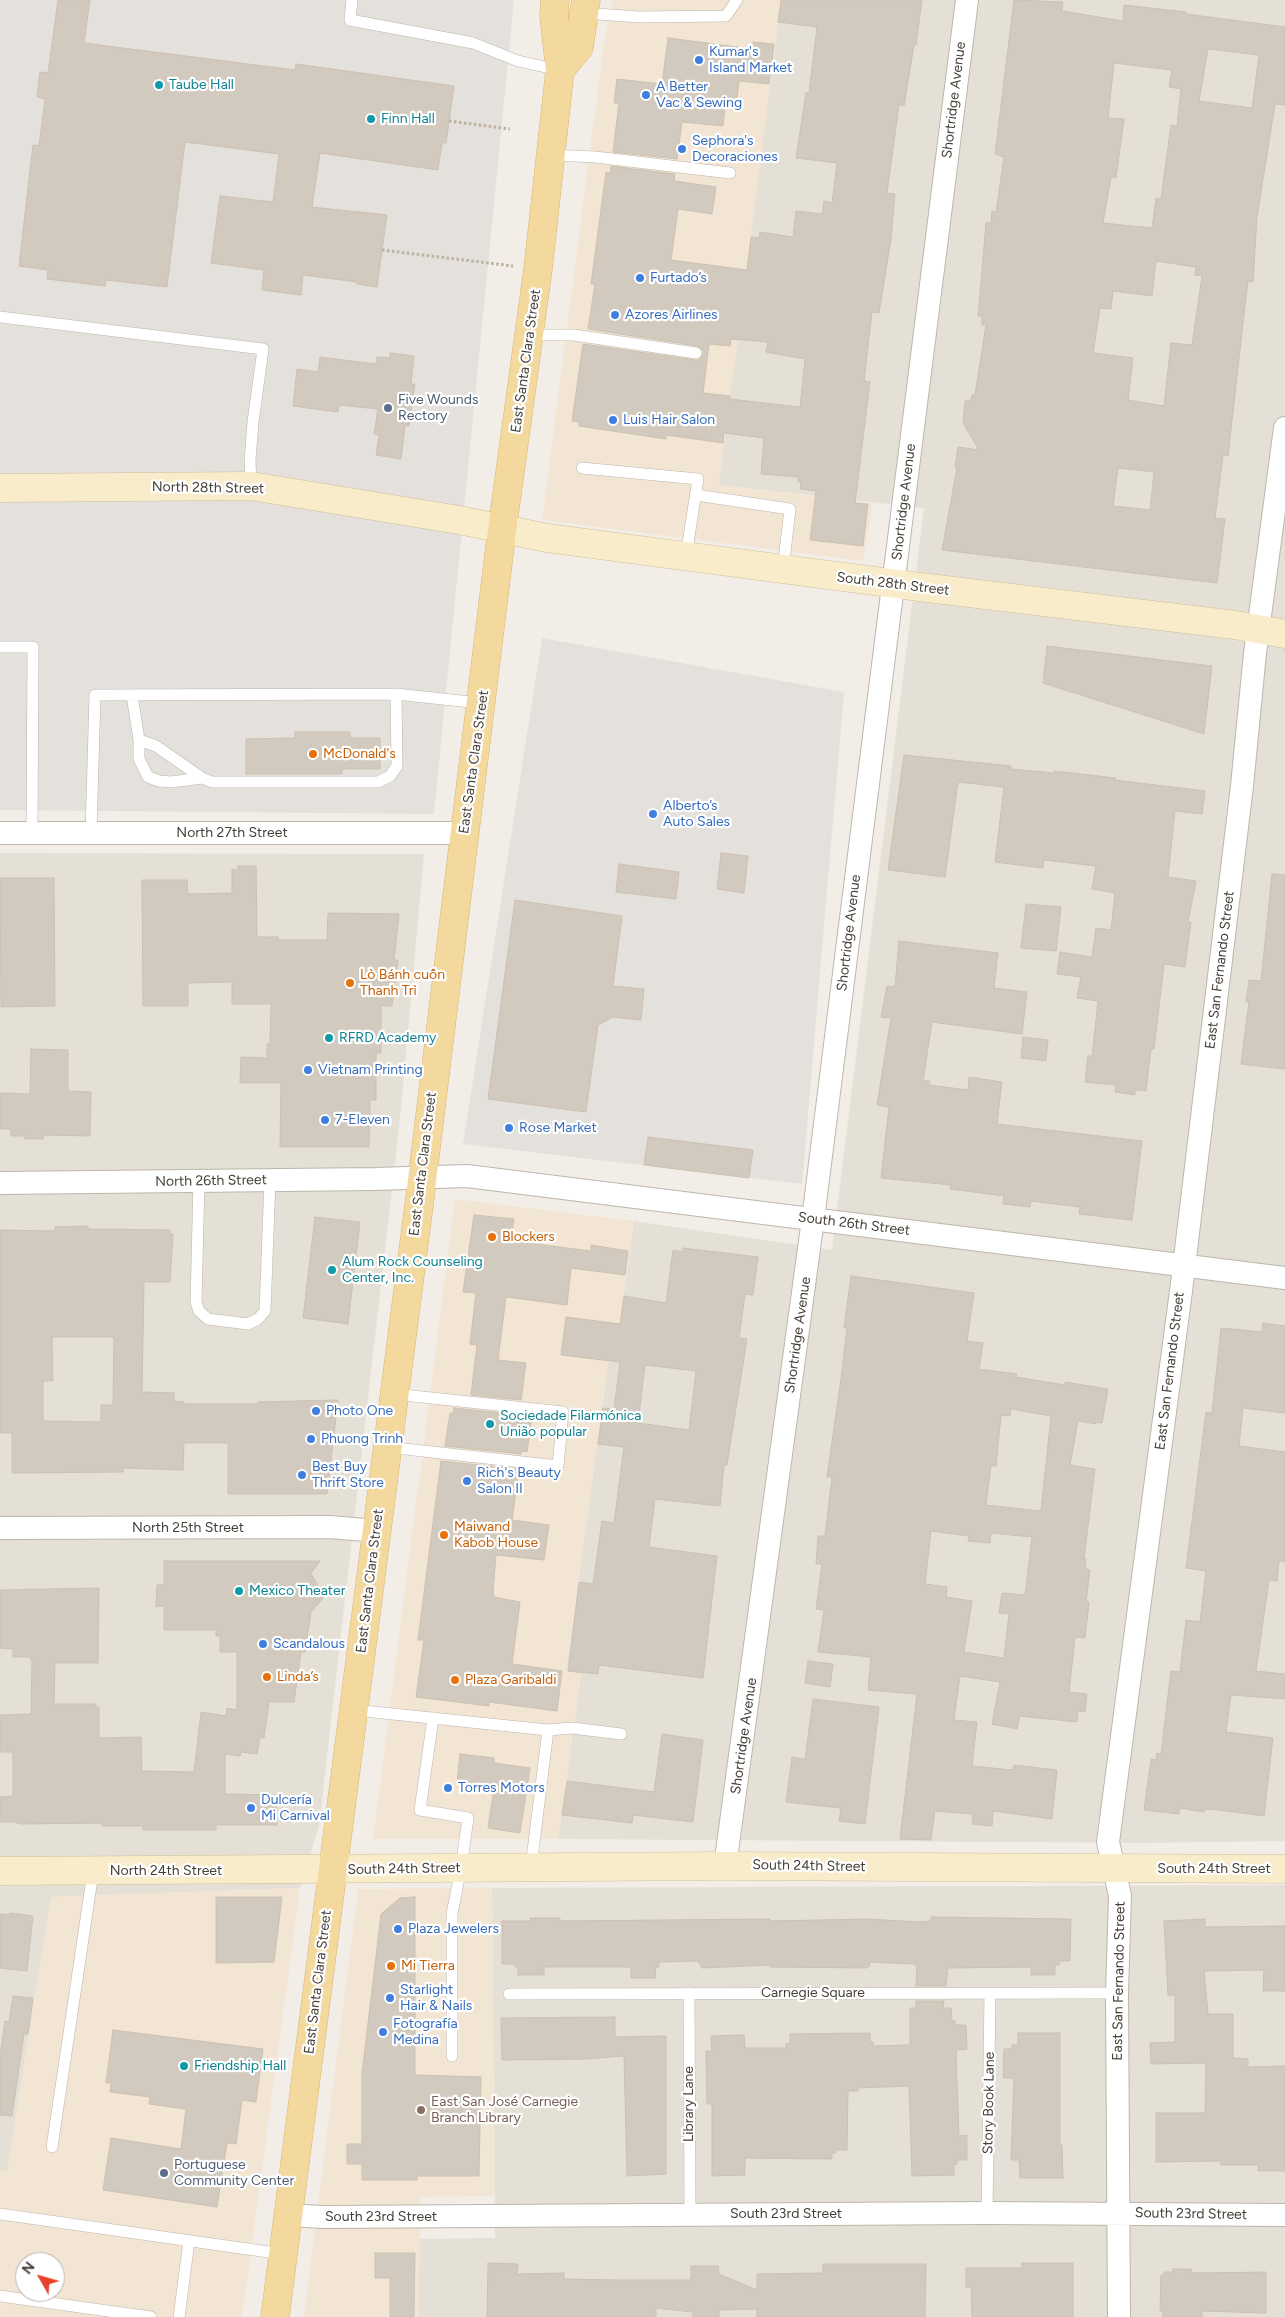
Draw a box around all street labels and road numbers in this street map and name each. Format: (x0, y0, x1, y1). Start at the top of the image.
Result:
street label: Shortridge Avenue (939, 41, 969, 159)
street label: East Santa Clara Street (508, 288, 544, 434)
street label: Shortridge Avenue (889, 443, 919, 561)
street label: North 28th Street (152, 479, 264, 497)
street label: South 28th Street (836, 569, 950, 599)
street label: East Santa Clara Street (456, 689, 492, 835)
street label: North 27th Street (176, 825, 288, 841)
street label: Shortridge Avenue (834, 874, 864, 992)
street label: East San Fernando Street (1202, 890, 1238, 1050)
street label: East Santa Clara Street (406, 1091, 440, 1237)
street label: North 26th Street (155, 1172, 267, 1190)
street label: South 26th Street (797, 1209, 911, 1239)
street label: Shortridge Avenue (782, 1276, 814, 1394)
street label: East San Fernando Street (1152, 1291, 1188, 1451)
street label: East Santa Clara Street (353, 1508, 387, 1654)
street label: North 25th Street (132, 1520, 244, 1536)
street label: Shortridge Avenue (728, 1677, 760, 1795)
street label: South 24th Street (752, 1857, 866, 1875)
street label: South 24th Street (347, 1860, 461, 1878)
street label: South 24th Street (1157, 1861, 1271, 1877)
street label: North 24th Street (110, 1863, 222, 1879)
street label: East San Fernando Street (1109, 1901, 1129, 2061)
street label: East Santa Clara Street (301, 1909, 335, 2055)
street label: Carnegie Square (761, 1985, 865, 2001)
street label: Story Book Lane (980, 2052, 998, 2154)
street label: Library Lane (681, 2066, 697, 2142)
street label: South 23rd Street (1135, 2205, 1247, 2223)
street label: South 23rd Street (730, 2206, 842, 2222)
street label: South 23rd Street (325, 2209, 437, 2225)

